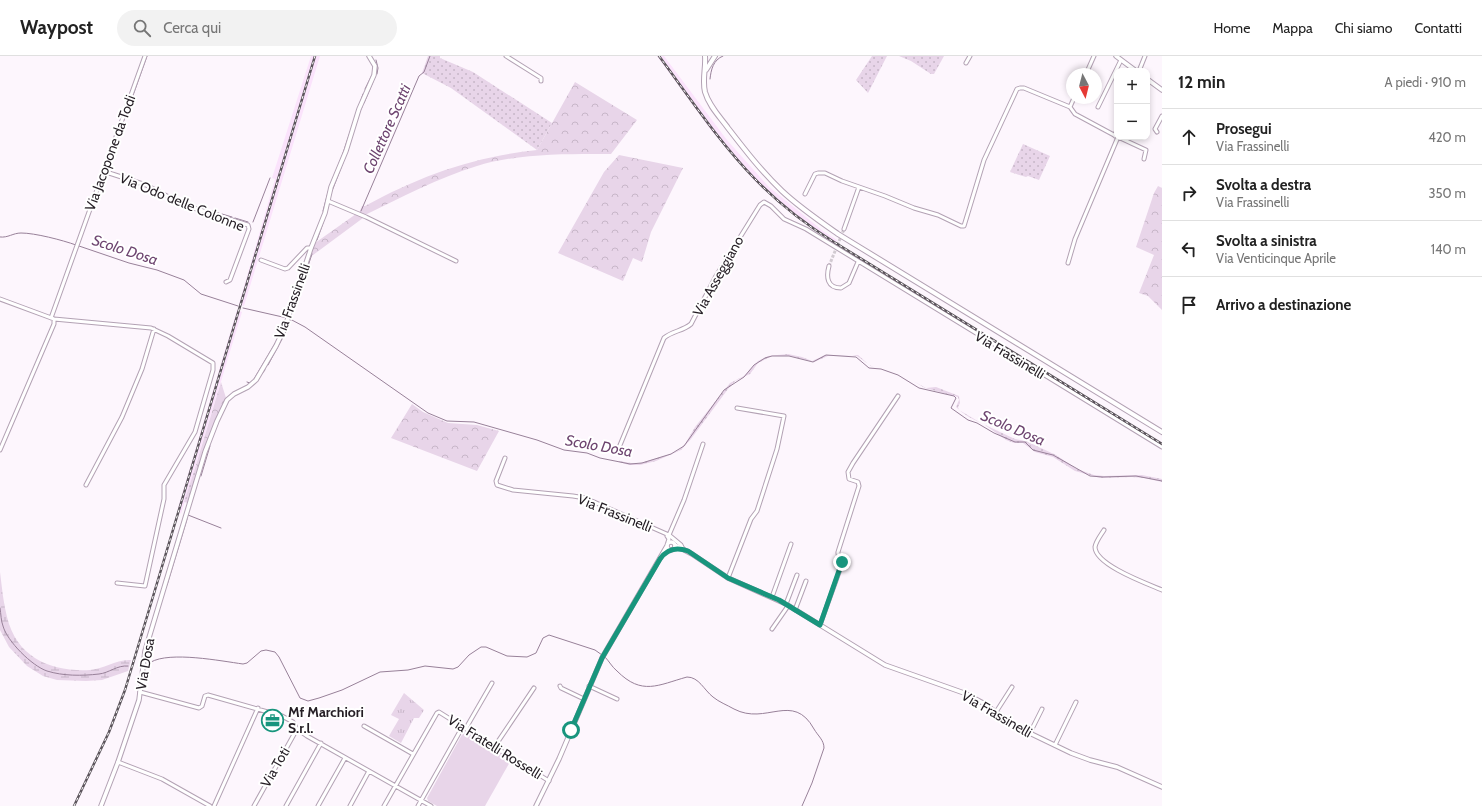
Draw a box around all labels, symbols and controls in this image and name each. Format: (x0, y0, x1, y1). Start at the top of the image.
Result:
search box (117, 10, 397, 46)
text: Waypost (20, 16, 93, 39)
icon: search (131, 17, 153, 39)
text: Cerca qui (163, 19, 221, 37)
text: Home (1213, 19, 1250, 37)
text: Mappa (1272, 19, 1313, 37)
text: Chi siamo (1335, 19, 1392, 37)
text: Contatti (1414, 19, 1462, 37)
north arrow (1066, 68, 1102, 104)
map controls (1114, 68, 1150, 140)
button: + (1114, 68, 1150, 104)
text: 12 min (1178, 72, 1225, 92)
text: A piedi · 910 m (1384, 74, 1466, 90)
water label: Collettore Scatti (359, 81, 415, 176)
street label: Via Jacopone da Todi (81, 92, 139, 213)
button: − (1114, 104, 1150, 140)
text: Prosegui (1216, 120, 1272, 138)
icon: ahead (1178, 126, 1200, 148)
text: 420 m (1428, 129, 1466, 145)
text: Via Frassinelli (1216, 138, 1289, 154)
street label: Via Odo delle Colonne (117, 169, 247, 235)
text: Svolta a destra (1216, 176, 1311, 194)
icon: right (1178, 182, 1200, 204)
text: 350 m (1429, 185, 1466, 201)
text: Via Frassinelli (1216, 194, 1289, 210)
water label: Scolo Dosa (90, 231, 160, 269)
text: Svolta a sinistra (1216, 232, 1317, 250)
street label: Via Asseggiano (689, 233, 748, 319)
icon: left (1178, 238, 1200, 260)
text: 140 m (1431, 241, 1466, 257)
text: Via Venticinque Aprile (1216, 250, 1336, 266)
street label: Via Frassinelli (270, 261, 314, 341)
icon: arrive (1178, 294, 1200, 316)
text: Arrivo a destinazione (1216, 296, 1351, 314)
street label: Via Frassinelli (972, 327, 1048, 383)
water label: Scolo Dosa (978, 406, 1048, 450)
water label: Scolo Dosa (564, 431, 634, 461)
street label: Via Frassinelli (575, 490, 655, 536)
route end (833, 553, 851, 571)
street label: Via Dosa (132, 636, 158, 691)
street label: Via Frassinelli (958, 686, 1036, 742)
place label: Mf Marchiori S.r.l. (288, 703, 364, 737)
office icon: Mf Marchiori S.r.l. (260, 707, 286, 733)
street label: Via Fratelli Rosselli (444, 711, 546, 783)
route start (562, 721, 580, 739)
street label: Via Toti (256, 744, 294, 790)

